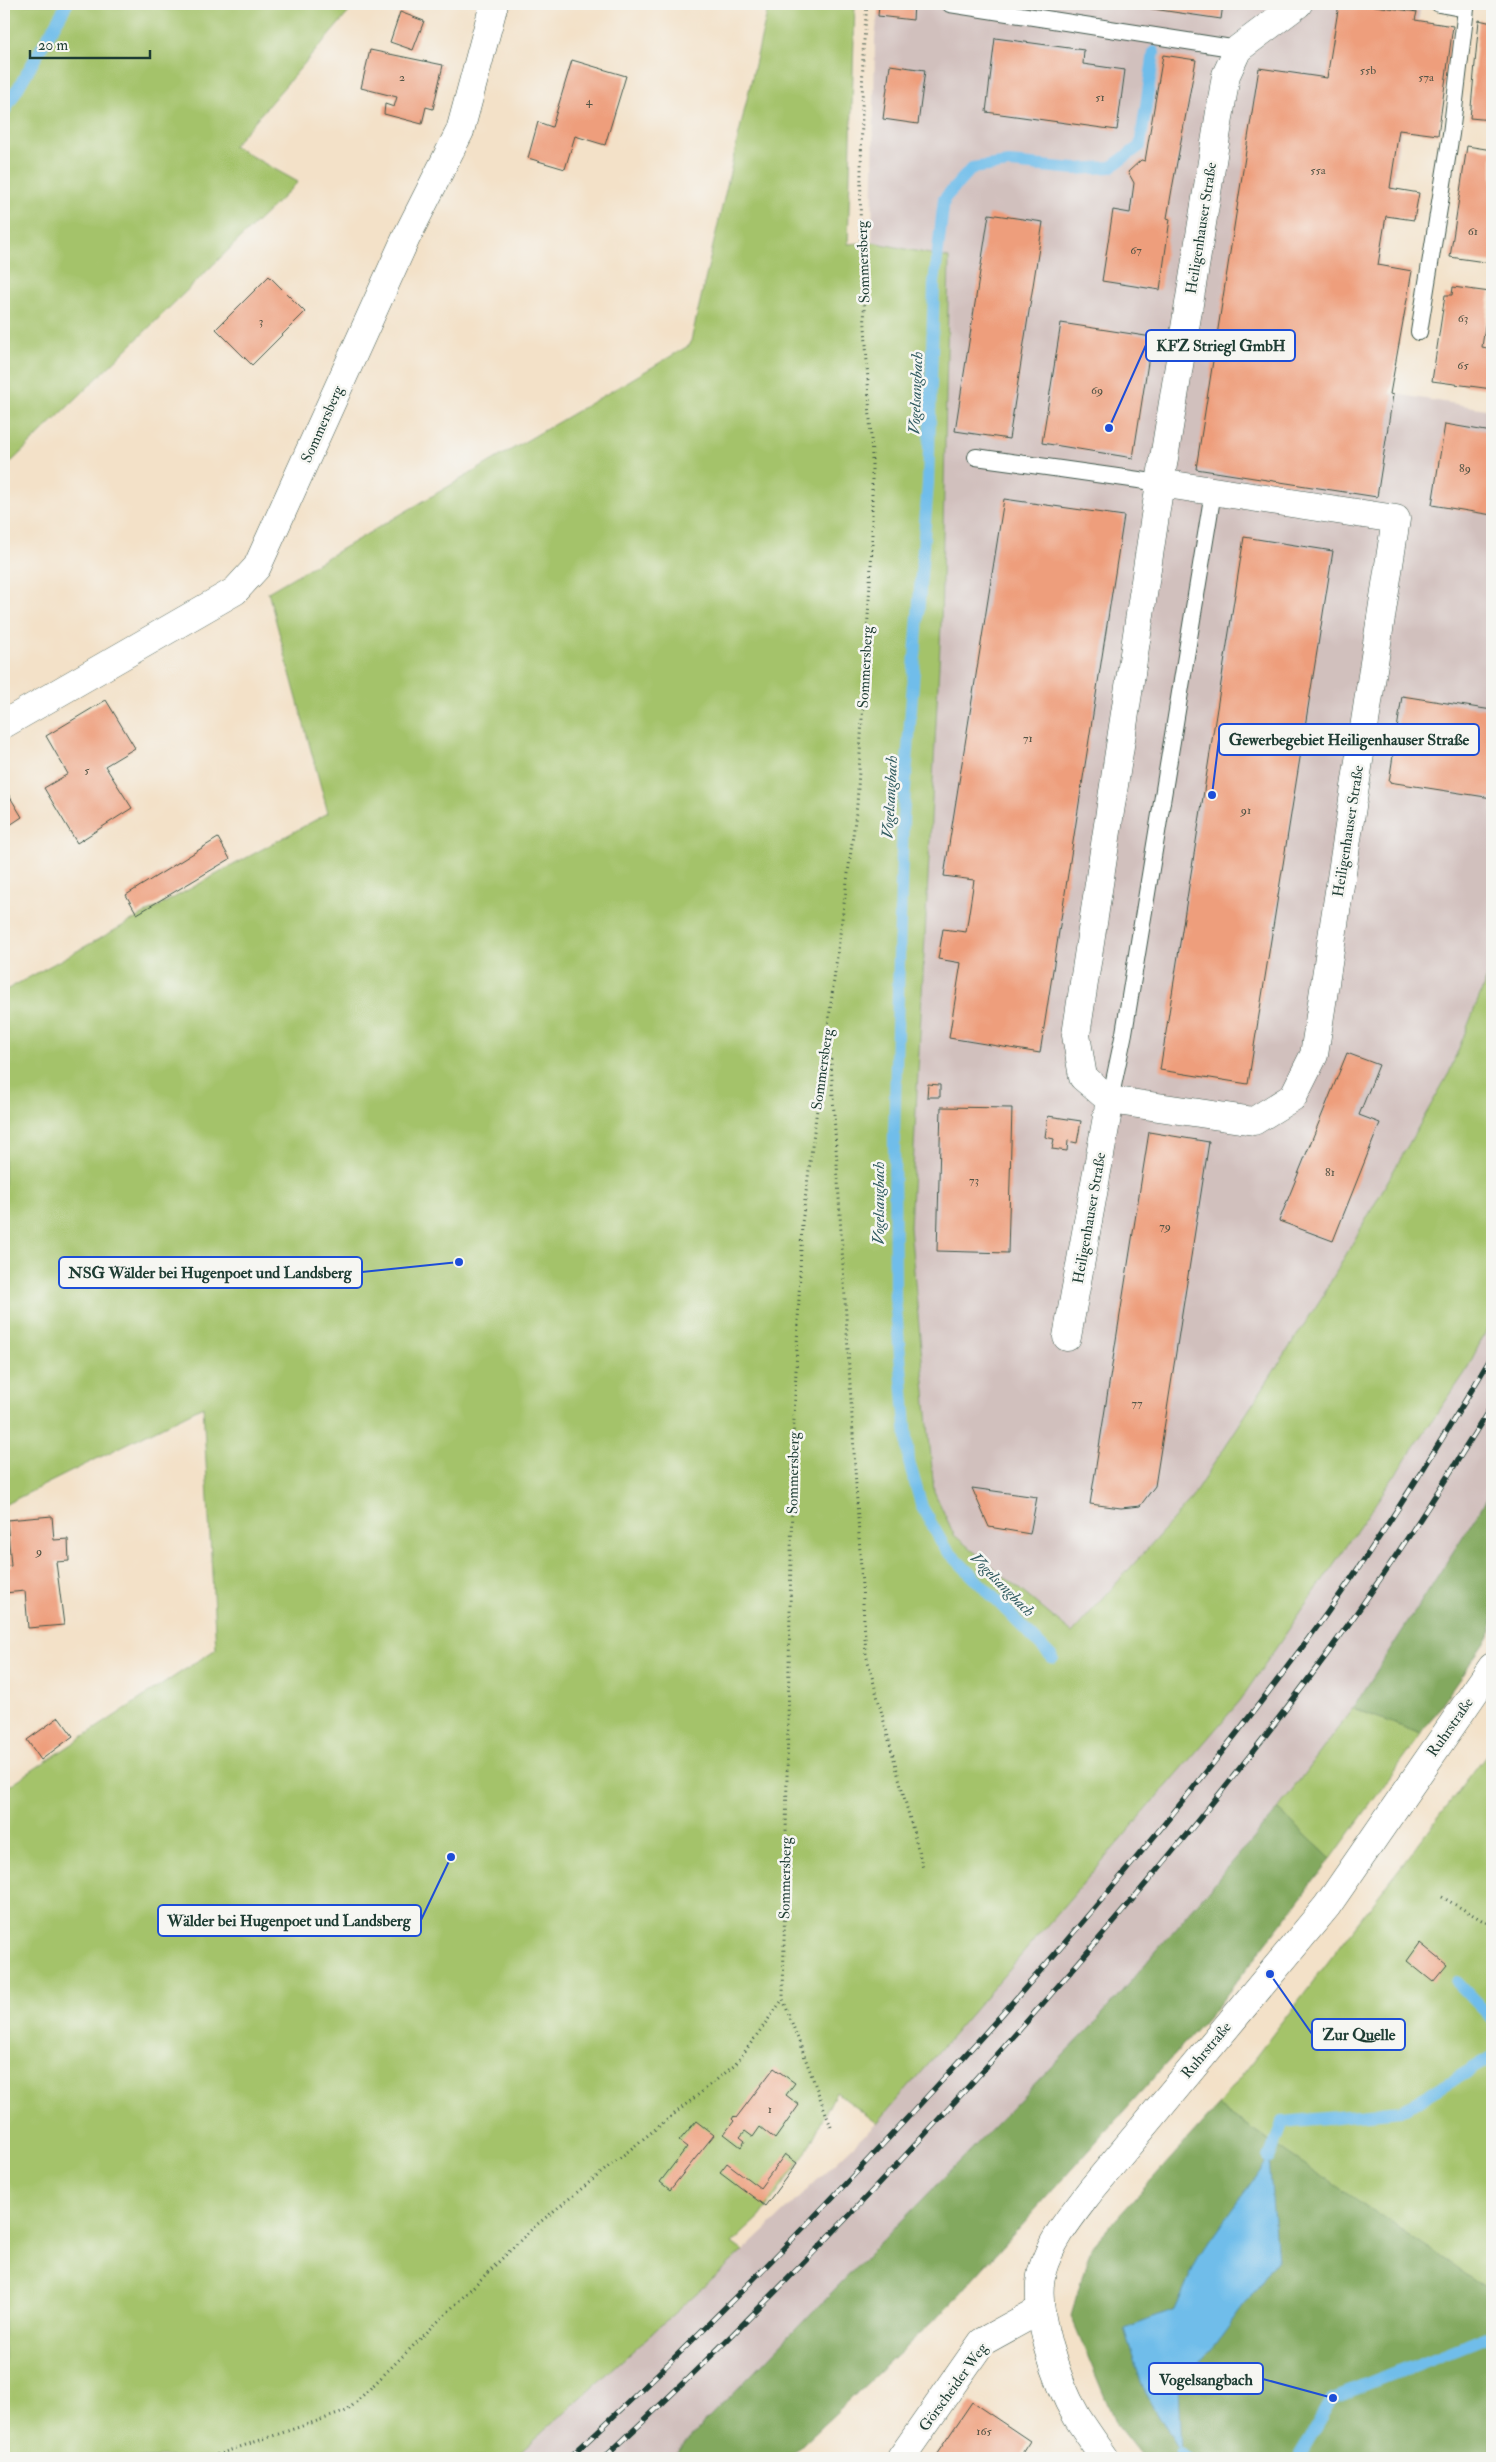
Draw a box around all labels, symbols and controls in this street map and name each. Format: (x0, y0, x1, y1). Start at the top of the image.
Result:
scale bar (30, 28, 150, 60)
text: 20 m (38, 36, 68, 55)
house number: 55b (1360, 63, 1376, 78)
house number: 2 (399, 70, 405, 85)
house number: 57a (1418, 70, 1435, 85)
house number: 51 (1095, 90, 1105, 105)
house number: 4 (586, 94, 593, 109)
street label: Heiligenhauser Straße (1182, 161, 1221, 295)
house number: 55a (1310, 163, 1327, 178)
street label: Sommersberg (853, 220, 874, 303)
house number: 61 (1468, 224, 1478, 239)
house number: 67 (1130, 243, 1142, 258)
house number: 63 (1458, 311, 1468, 326)
house number: 3 (259, 314, 263, 329)
callout: KFZ Striegl GmbH (1146, 330, 1295, 361)
text: KFZ Striegl GmbH (1156, 336, 1286, 357)
water label: Vogelsangbach (905, 351, 927, 435)
house number: 65 (1457, 358, 1469, 373)
street label: Sommersberg (297, 382, 348, 466)
house number: 69 (1091, 383, 1103, 398)
house number: 89 (1459, 461, 1471, 476)
street label: Sommersberg (854, 625, 877, 709)
callout: Gewerbegebiet Heiligenhauser Straße (1219, 724, 1479, 755)
text: Gewerbegebiet Heiligenhauser Straße (1229, 730, 1470, 751)
house number: 71 (1023, 731, 1033, 746)
water label: Vogelsangbach (878, 755, 902, 839)
house number: 5 (84, 763, 90, 778)
street label: Heiligenhauser Straße (1329, 764, 1368, 898)
house number: 91 (1240, 803, 1251, 818)
street label: Sommersberg (807, 1026, 838, 1111)
street label: Heiligenhauser Straße (1069, 1151, 1110, 1285)
water label: Vogelsangbach (869, 1162, 889, 1244)
house number: 81 (1325, 1165, 1335, 1180)
house number: 73 (969, 1173, 979, 1188)
house number: 79 (1159, 1219, 1171, 1234)
callout: NSG Wälder bei Hugenpoet und Landsberg (59, 1257, 362, 1288)
text: NSG Wälder bei Hugenpoet und Landsberg (67, 1263, 353, 1284)
house number: 77 (1131, 1396, 1143, 1411)
street label: Sommersberg (783, 1431, 804, 1514)
house number: 9 (35, 1544, 42, 1559)
water label: Vogelsangbach (966, 1548, 1039, 1621)
street label: Ruhrstraße (1423, 1694, 1478, 1761)
street label: Sommersberg (775, 1836, 796, 1919)
callout: Wälder bei Hugenpoet und Landsberg (158, 1905, 421, 1936)
text: Wälder bei Hugenpoet und Landsberg (166, 1911, 412, 1932)
street label: Ruhrstraße (1177, 2018, 1235, 2082)
callout: Zur Quelle (1312, 2019, 1405, 2050)
text: Zur Quelle (1323, 2025, 1396, 2045)
house number: 1 (768, 2102, 772, 2117)
street label: Görscheider Weg (915, 2339, 992, 2435)
callout: Vogelsangbach (1149, 2363, 1263, 2394)
text: Vogelsangbach (1158, 2370, 1254, 2391)
house number: 165 (976, 2424, 992, 2439)

